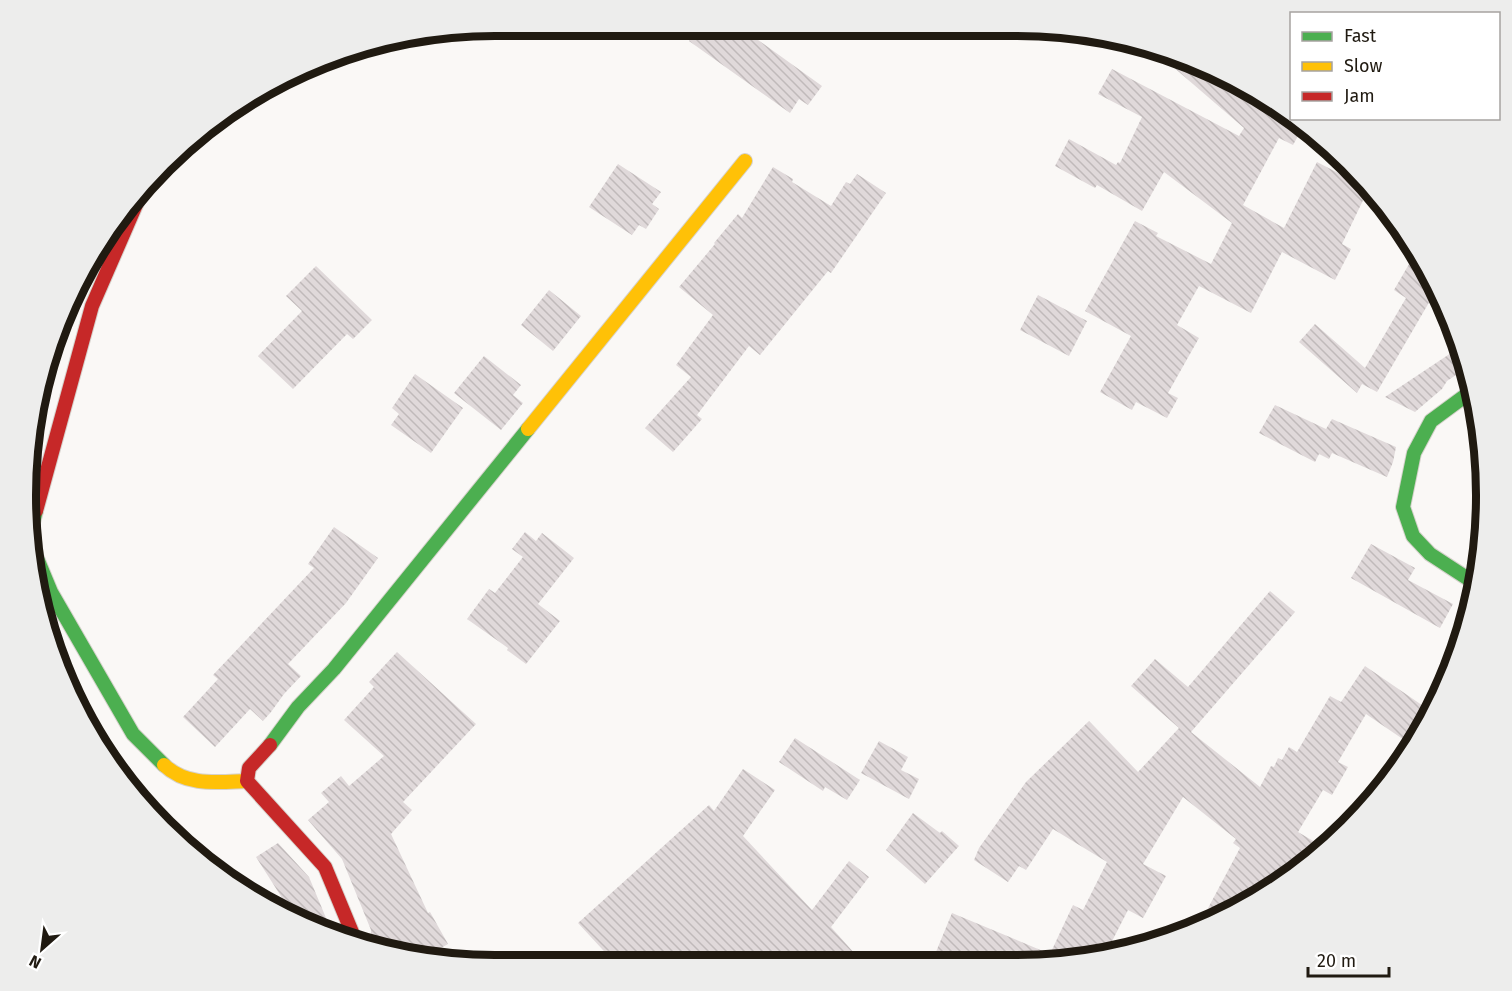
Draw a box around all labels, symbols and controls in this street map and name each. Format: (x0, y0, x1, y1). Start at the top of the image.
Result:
legend (1290, 12, 1500, 120)
text: Fast (1344, 25, 1377, 47)
text: Slow (1344, 55, 1383, 77)
text: Jam (1344, 85, 1375, 107)
north arrow (12, 919, 72, 979)
scale bar (1308, 940, 1389, 978)
text: 20 m (1317, 950, 1356, 972)
text: N (26, 951, 44, 973)

